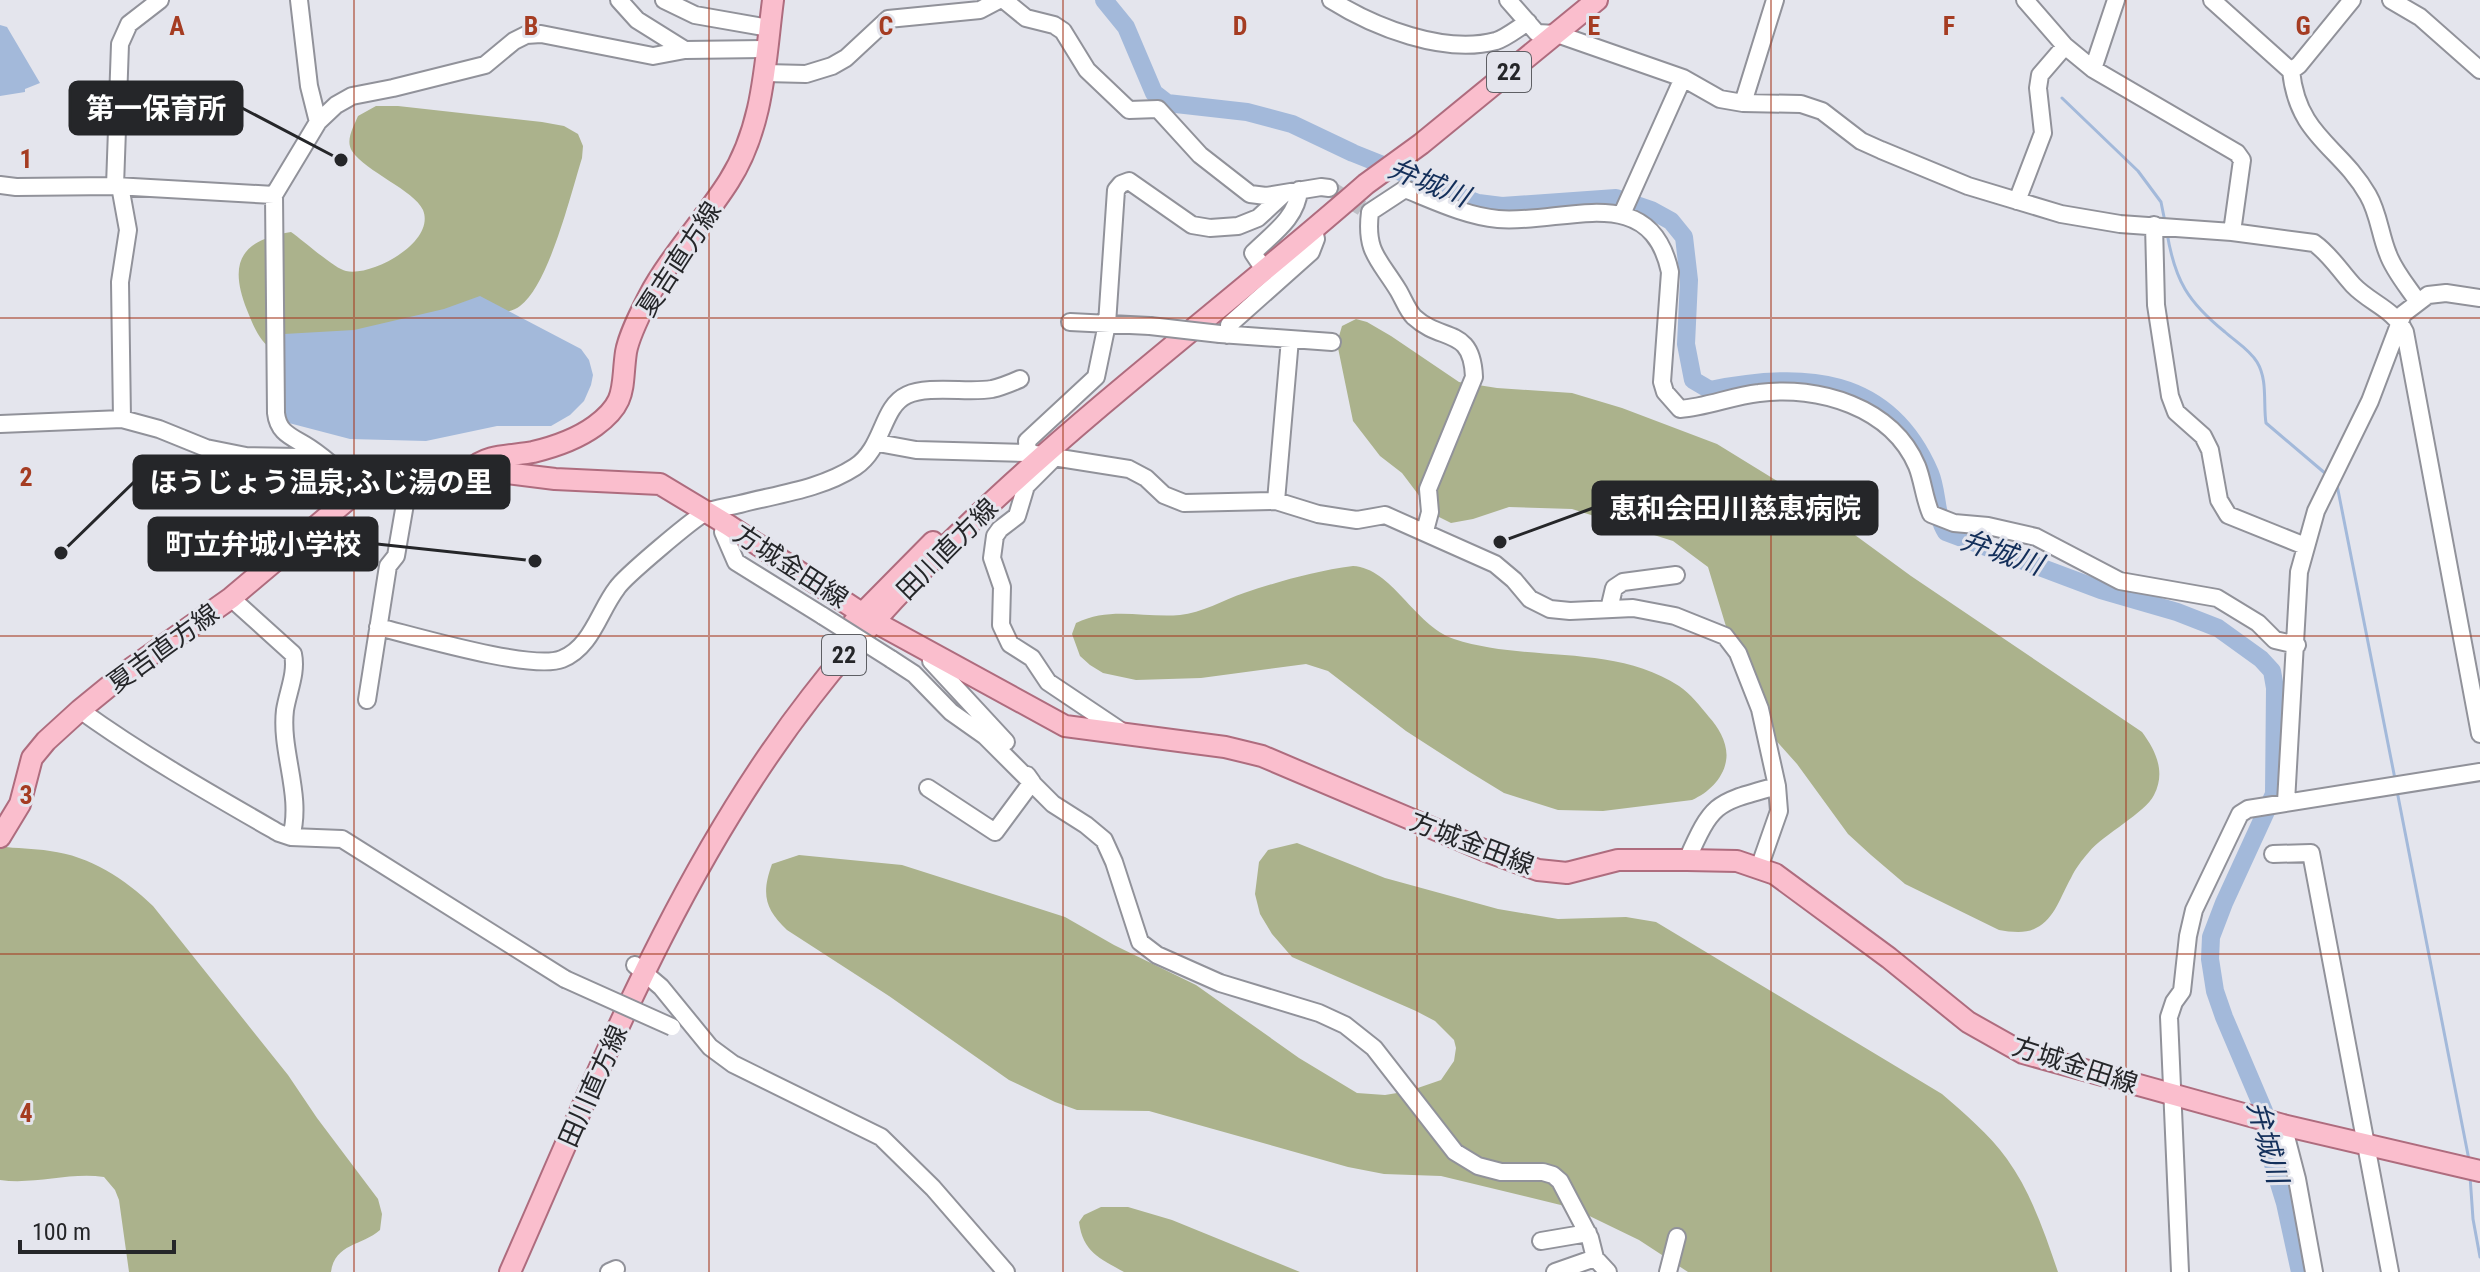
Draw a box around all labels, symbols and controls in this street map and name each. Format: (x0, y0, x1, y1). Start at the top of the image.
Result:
text: A (169, 11, 185, 41)
text: B (524, 11, 538, 41)
text: C (879, 11, 894, 41)
text: D (1233, 11, 1247, 41)
text: E (1588, 11, 1601, 41)
text: F (1943, 11, 1955, 41)
text: G (2295, 11, 2311, 41)
road number: 22 (1487, 52, 1531, 92)
callout: 第一保育所 (70, 82, 242, 134)
text: 第一保育所 (86, 92, 226, 125)
text: 1 (19, 144, 33, 174)
water label: 弁城川 (1384, 151, 1477, 215)
street label: 夏吉直方線 (631, 196, 727, 322)
callout: ほうじょう温泉;ふじ湯の里 (134, 456, 509, 508)
text: 2 (19, 462, 33, 492)
text: ほうじょう温泉;ふじ湯の里 (149, 466, 493, 499)
callout: 恵和会田川慈恵病院 (1593, 482, 1877, 534)
street label: 田川直方線 (890, 492, 1004, 606)
text: 恵和会田川慈恵病院 (1609, 492, 1861, 525)
callout: 町立弁城小学校 (149, 518, 377, 570)
street label: 方城金田線 (728, 518, 854, 614)
water label: 弁城川 (1957, 523, 2050, 583)
text: 町立弁城小学校 (165, 528, 361, 561)
street label: 夏吉直方線 (102, 598, 224, 698)
road number: 22 (822, 635, 866, 675)
text: 3 (19, 780, 33, 810)
street label: 方城金田線 (1406, 806, 1538, 880)
street label: 田川直方線 (553, 1021, 633, 1151)
street label: 方城金田線 (2009, 1031, 2141, 1099)
water label: 弁城川 (2241, 1097, 2295, 1190)
text: 4 (19, 1098, 33, 1128)
scale bar (20, 1204, 174, 1254)
text: 100 m (32, 1218, 91, 1246)

